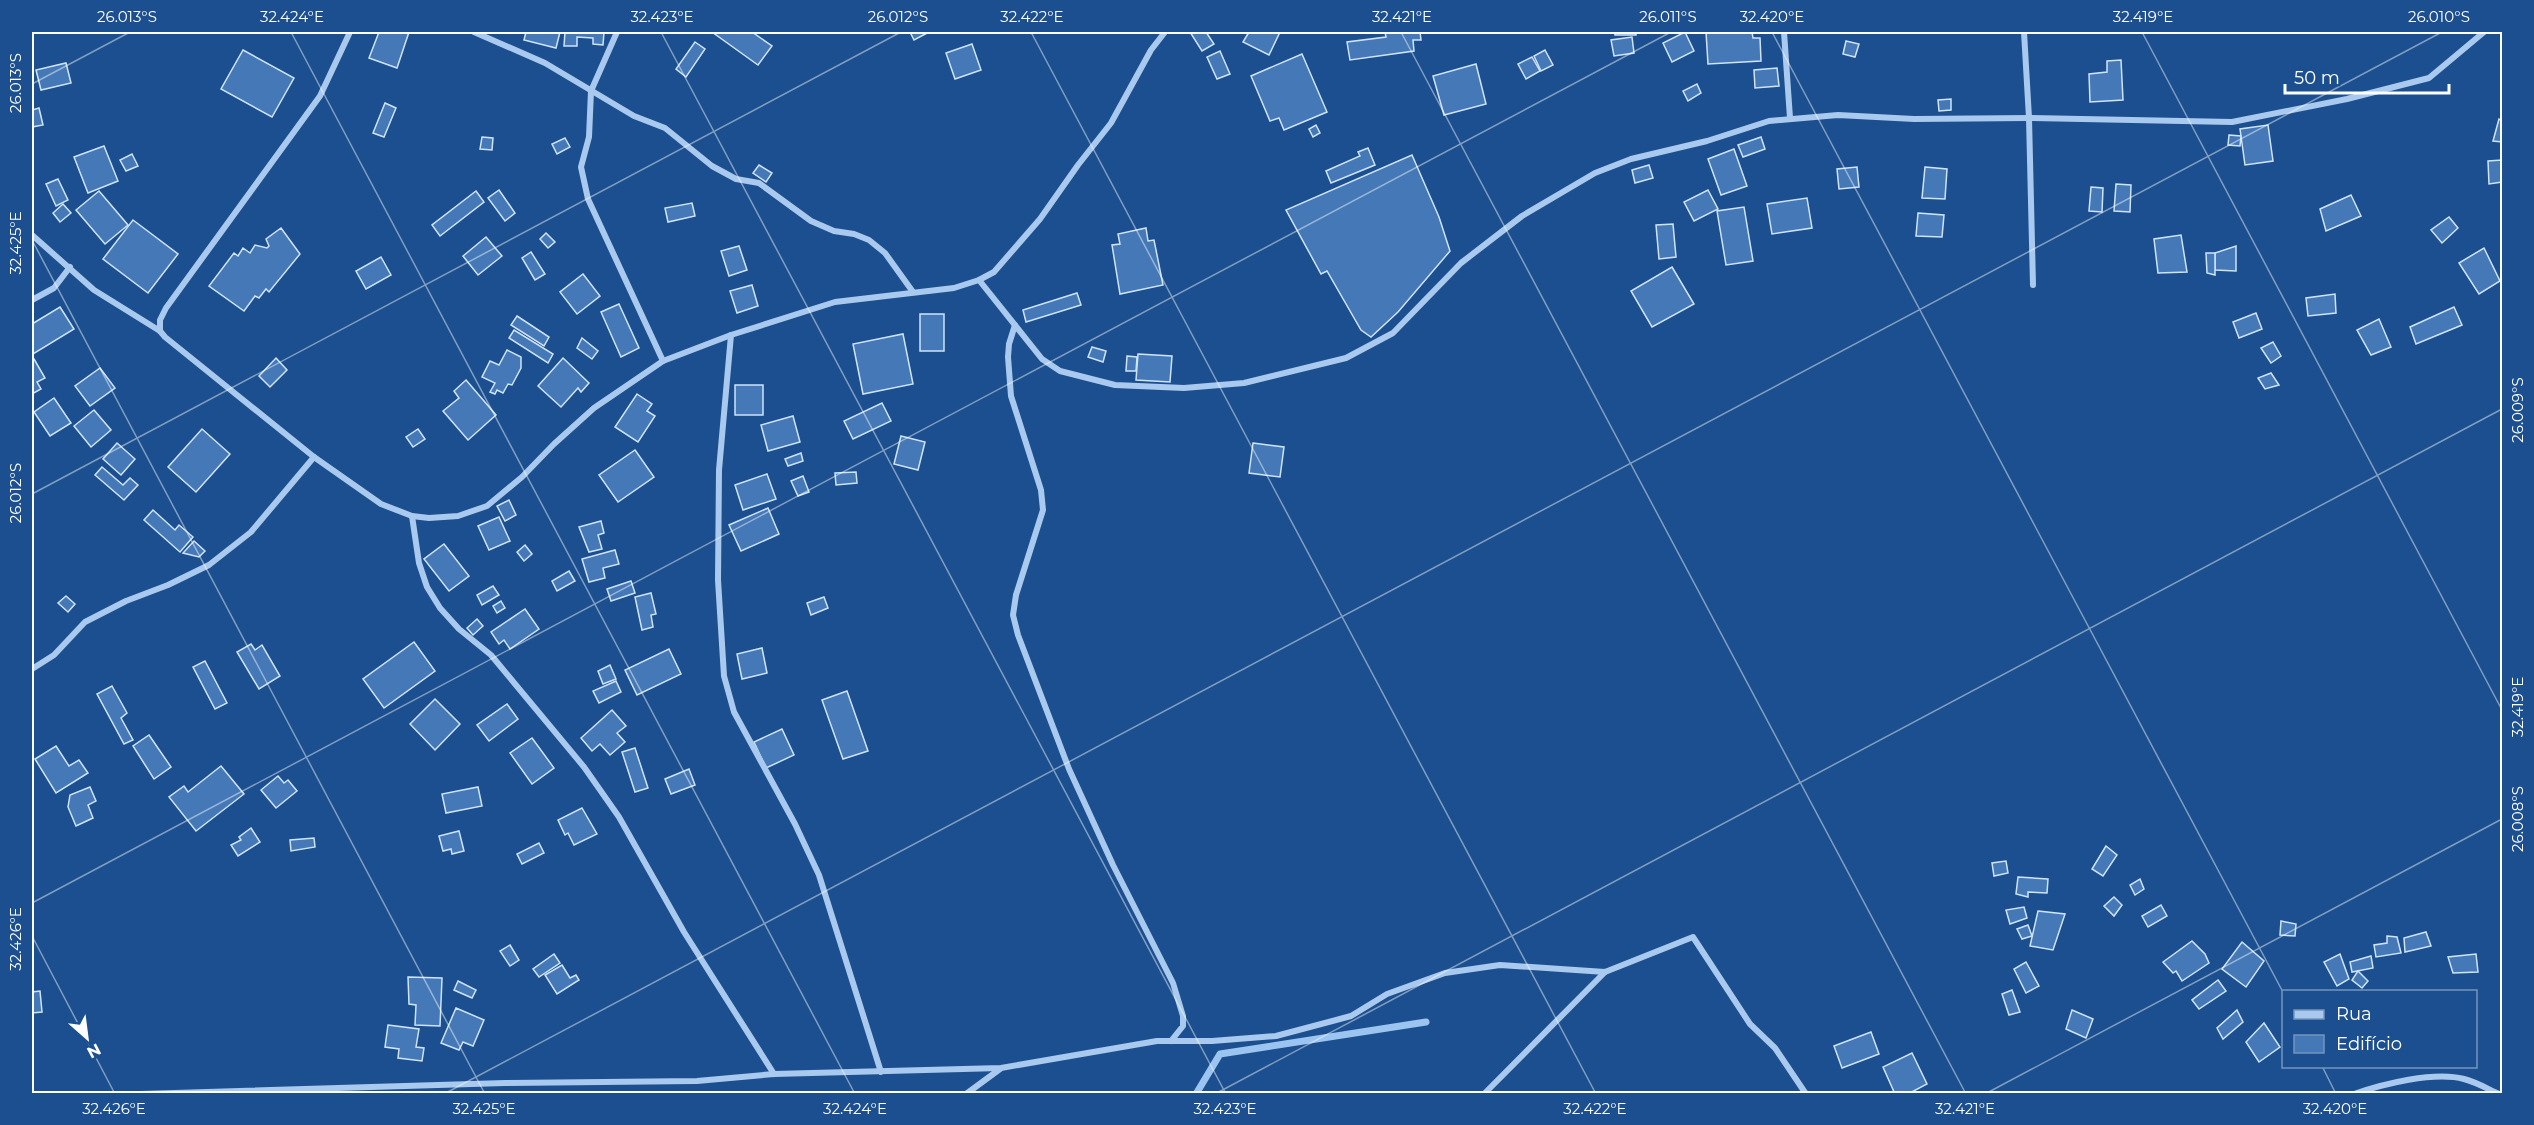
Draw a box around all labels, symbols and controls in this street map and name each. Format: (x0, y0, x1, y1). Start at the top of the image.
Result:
text: 26.013°S (97, 7, 157, 26)
text: 32.424°E (260, 7, 324, 26)
text: 32.423°E (630, 7, 694, 26)
text: 26.012°S (868, 7, 928, 26)
text: 32.422°E (1000, 7, 1064, 26)
text: 32.421°E (1372, 7, 1432, 26)
text: 26.011°S (1639, 7, 1697, 26)
text: 32.420°E (1740, 7, 1804, 26)
text: 32.419°E (2113, 7, 2173, 26)
text: 26.010°S (2408, 7, 2470, 26)
text: 26.013°S (6, 53, 25, 113)
scale bar (2285, 57, 2448, 95)
text: 50 m (2294, 67, 2340, 89)
text: 32.425°E (6, 211, 25, 275)
text: 26.009°S (2508, 377, 2527, 443)
text: 26.012°S (6, 463, 25, 523)
text: 32.419°E (2508, 677, 2527, 737)
text: 26.008°S (2508, 786, 2527, 852)
text: 32.426°E (6, 907, 25, 971)
legend (2282, 990, 2477, 1068)
text: Rua (2336, 1003, 2372, 1025)
north arrow (57, 1008, 117, 1068)
text: Edifício (2336, 1033, 2402, 1055)
text: N (84, 1039, 104, 1062)
text: 32.426°E (82, 1099, 146, 1118)
text: 32.425°E (452, 1099, 516, 1118)
text: 32.424°E (823, 1099, 887, 1118)
text: 32.423°E (1193, 1099, 1257, 1118)
text: 32.422°E (1563, 1099, 1627, 1118)
text: 32.421°E (1935, 1099, 1995, 1118)
text: 32.420°E (2303, 1099, 2367, 1118)

